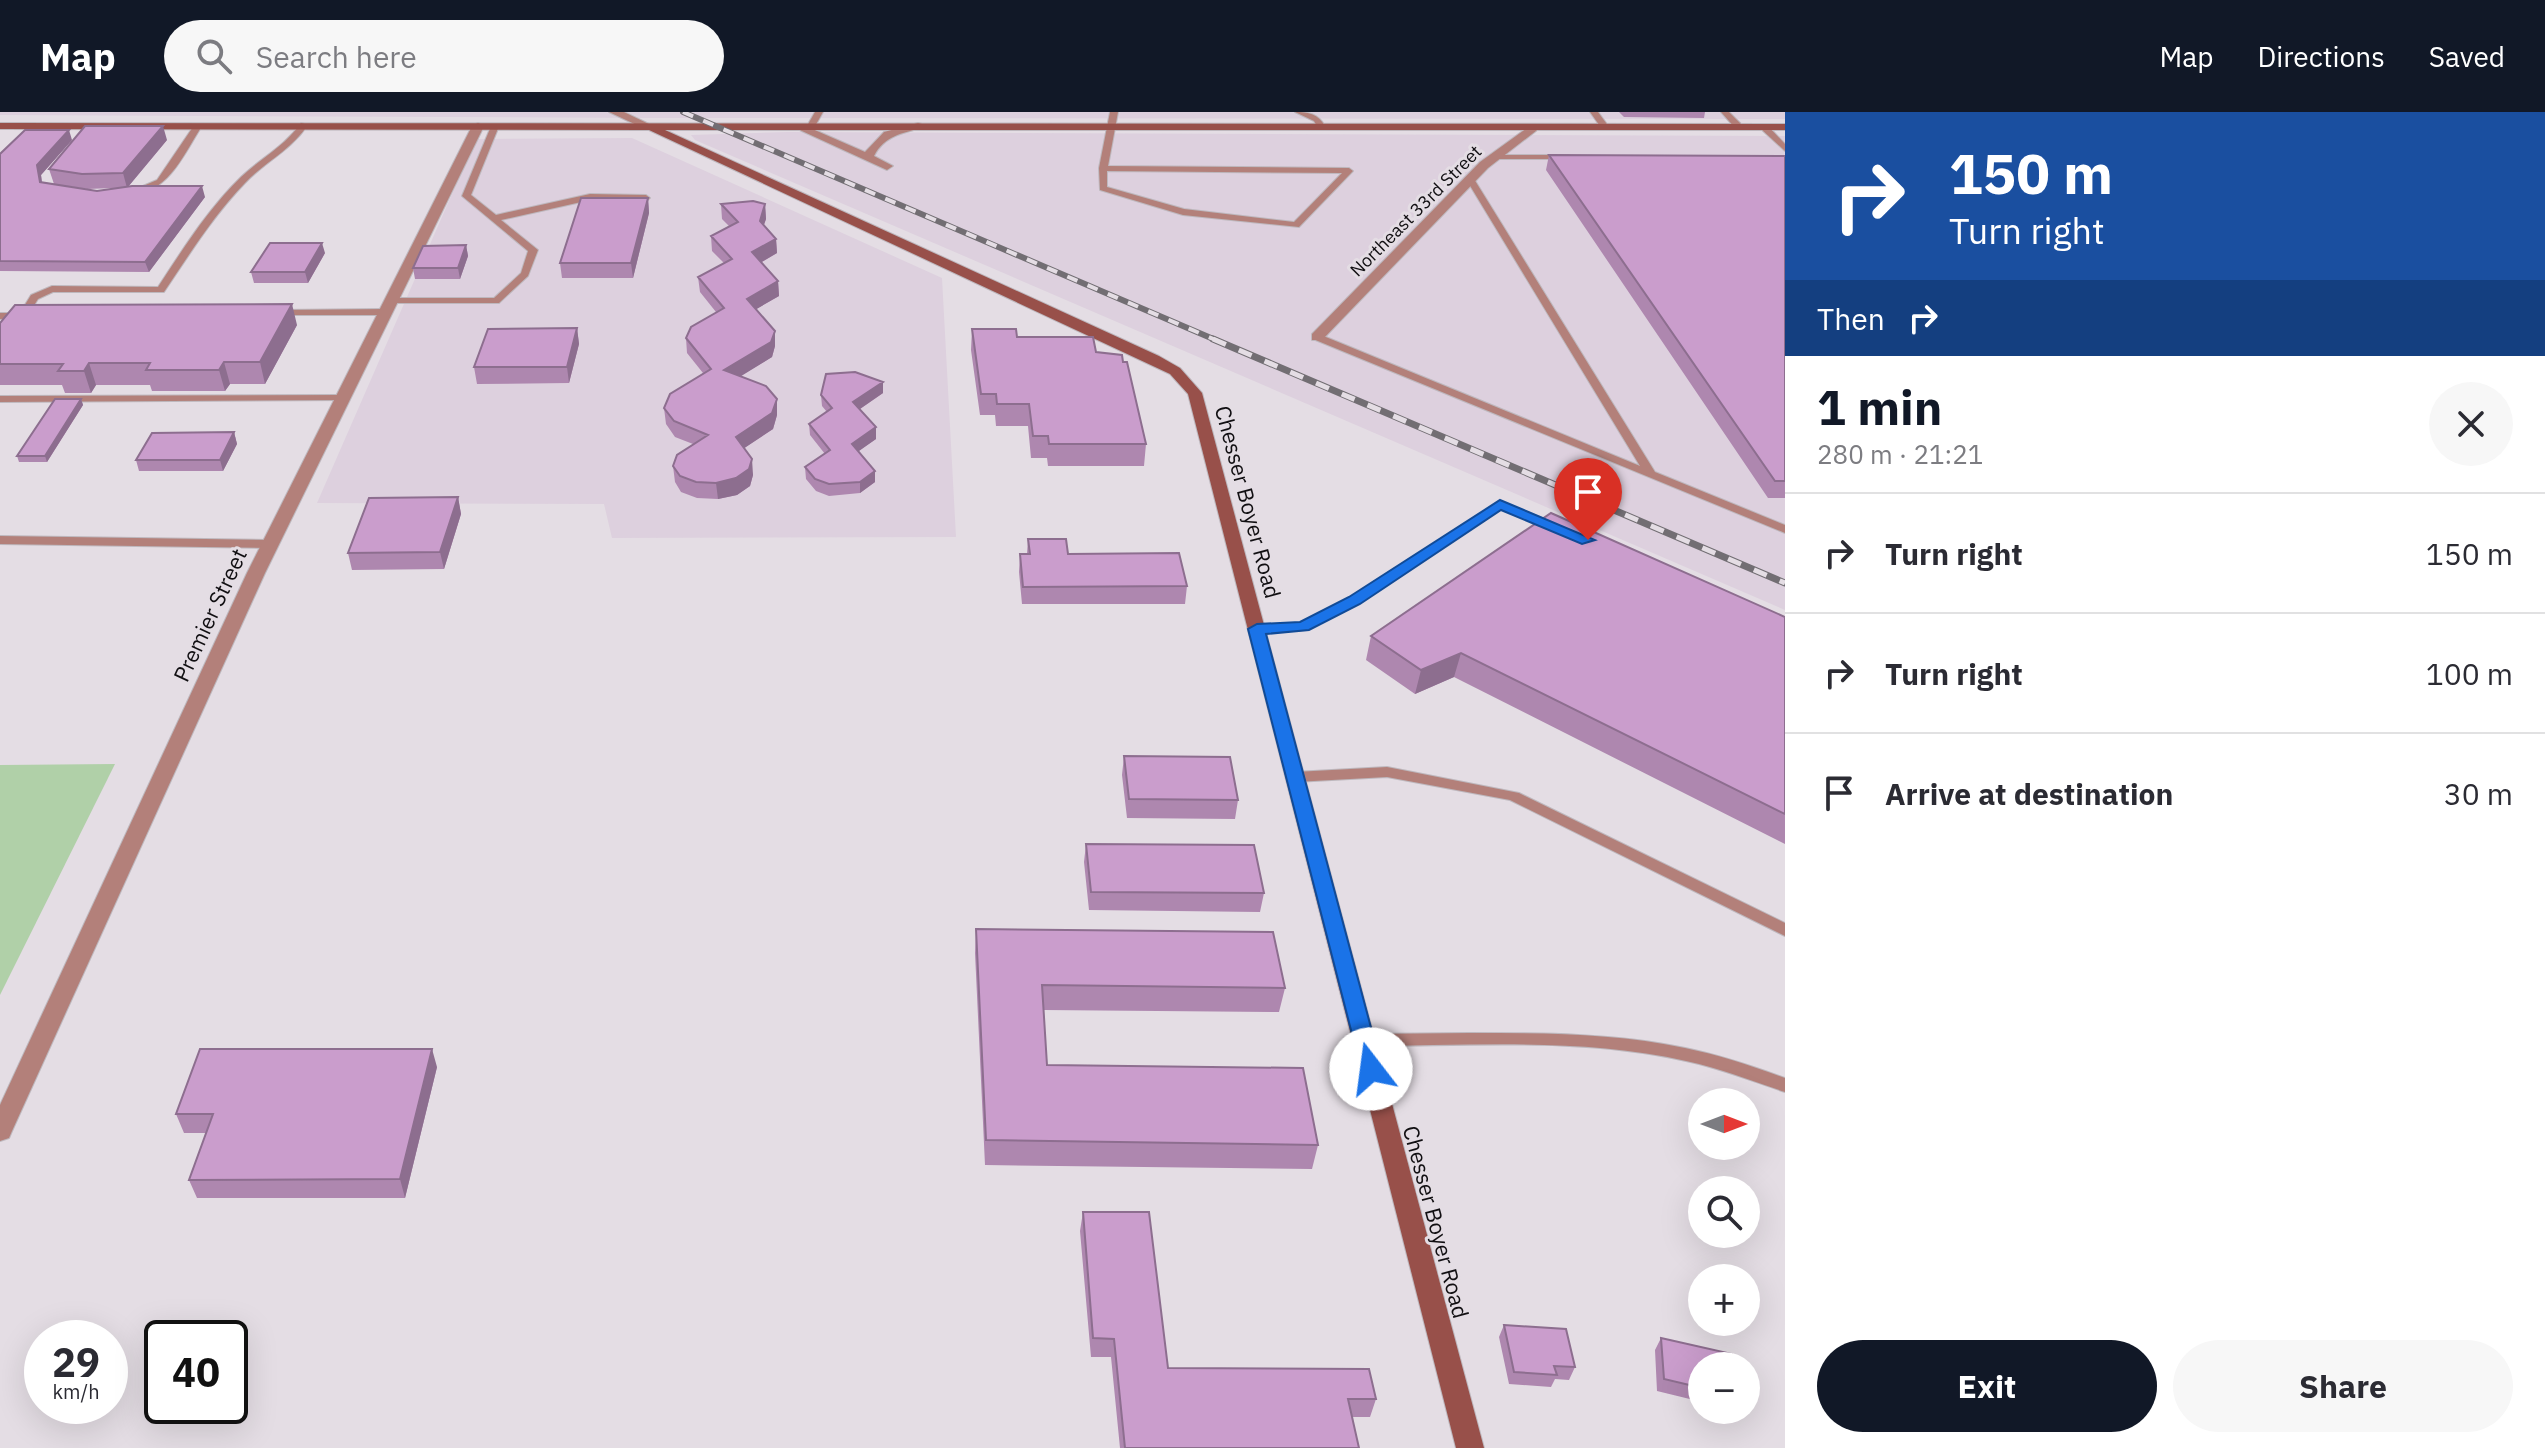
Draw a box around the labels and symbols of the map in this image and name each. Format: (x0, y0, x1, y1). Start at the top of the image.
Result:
street label: Northeast 33rd Street (1345, 140, 1486, 281)
street label: Chesser Boyer Road (1209, 402, 1288, 601)
pin (1554, 458, 1622, 540)
street label: Premier Street (166, 544, 253, 686)
position arrow (1329, 1027, 1413, 1111)
north arrow (1688, 1088, 1760, 1160)
street label: Chesser Boyer Road (1397, 1122, 1476, 1321)
speed limit sign: 40 (144, 1320, 248, 1424)

